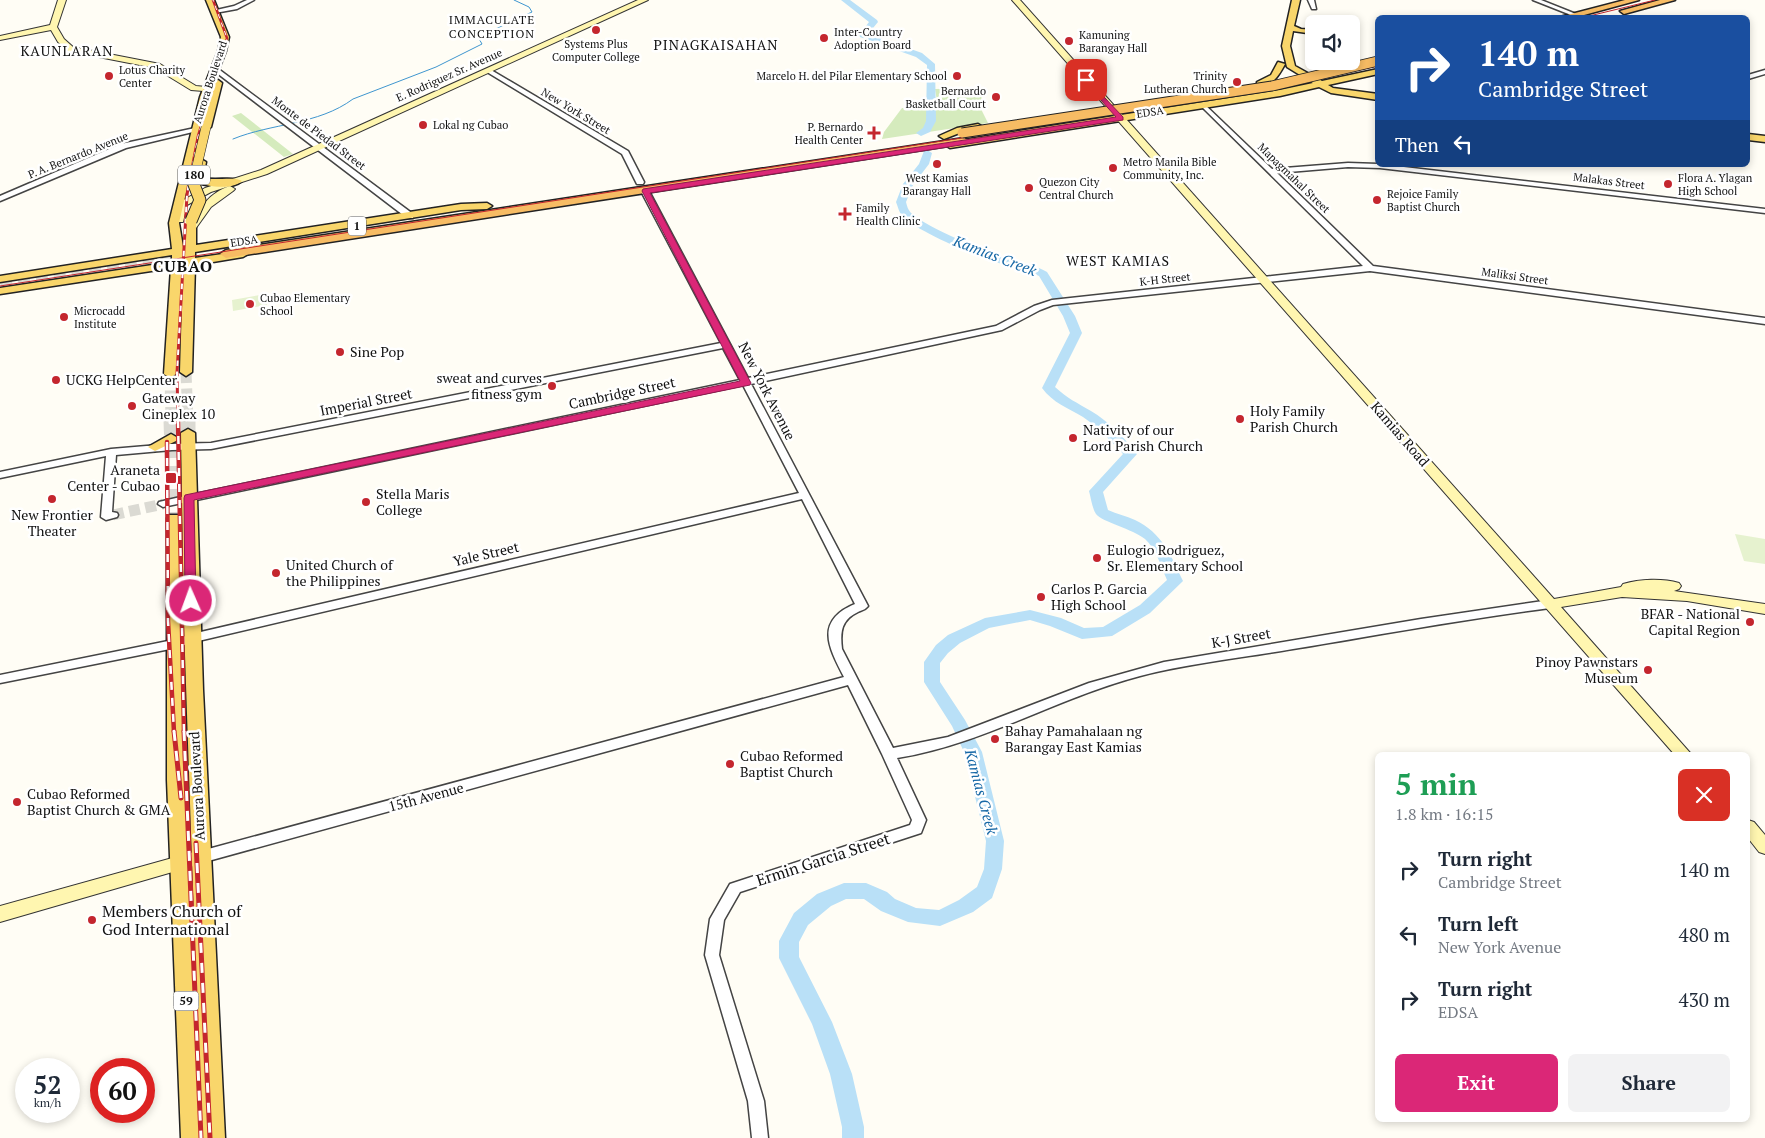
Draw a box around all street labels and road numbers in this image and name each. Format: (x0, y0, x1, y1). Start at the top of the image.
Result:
street label: Aurora Boulevard (190, 39, 230, 125)
street label: E. Rodriguez Sr. Avenue (394, 45, 505, 105)
street label: New York Street (539, 85, 613, 137)
street label: Monte de Piedad Street (269, 93, 369, 173)
street label: EDSA (1135, 103, 1165, 121)
street label: P. A. Bernardo Avenue (26, 128, 130, 181)
street label: Mapagmahal Street (1255, 140, 1333, 216)
road number: 180 (178, 166, 210, 184)
street label: Malakas Street (1572, 170, 1646, 192)
road number: 1 (348, 217, 366, 236)
street label: EDSA (229, 232, 259, 250)
street label: Maliksi Street (1481, 264, 1549, 288)
street label: K-H Street (1139, 269, 1191, 289)
street label: New York Avenue (734, 338, 800, 443)
street label: Cambridge Street (567, 372, 678, 413)
street label: Imperial Street (318, 383, 414, 420)
street label: Kamias Road (1367, 397, 1434, 470)
street label: Yale Street (451, 537, 521, 570)
street label: K-J Street (1210, 623, 1273, 652)
street label: Aurora Boulevard (184, 731, 209, 841)
street label: 15th Avenue (386, 777, 466, 816)
street label: Ermin Garcia Street (753, 827, 893, 891)
road number: 59 (174, 991, 198, 1010)

